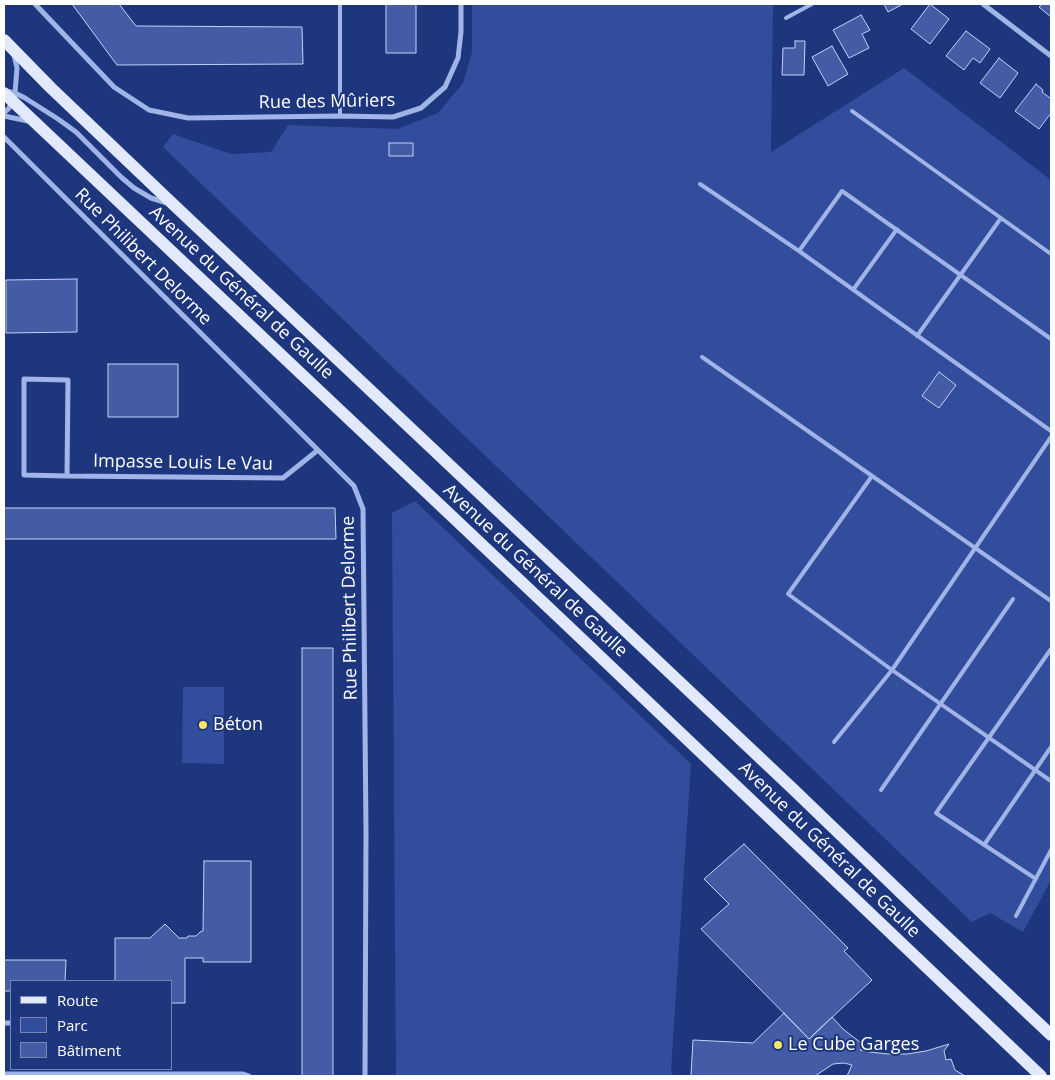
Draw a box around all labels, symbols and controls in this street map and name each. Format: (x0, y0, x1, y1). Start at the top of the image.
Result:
street label: Rue des Mûriers (259, 90, 395, 114)
street label: Rue Philibert Delorme (70, 184, 216, 330)
street label: Avenue du Général de Gaulle (144, 202, 338, 384)
street label: Impasse Louis Le Vau (93, 451, 273, 475)
street label: Avenue du Général de Gaulle (438, 480, 632, 662)
street label: Rue Philibert Delorme (338, 515, 362, 701)
place label: Béton (213, 714, 263, 736)
marker: Béton (197, 719, 209, 731)
street label: Avenue du Général de Gaulle (734, 757, 924, 943)
legend (10, 980, 172, 1070)
text: Route (57, 990, 98, 1010)
text: Parc (57, 1015, 88, 1035)
place label: Le Cube Garges (788, 1034, 919, 1056)
marker: Le Cube Garges (772, 1039, 784, 1051)
text: Bâtiment (57, 1040, 121, 1060)

